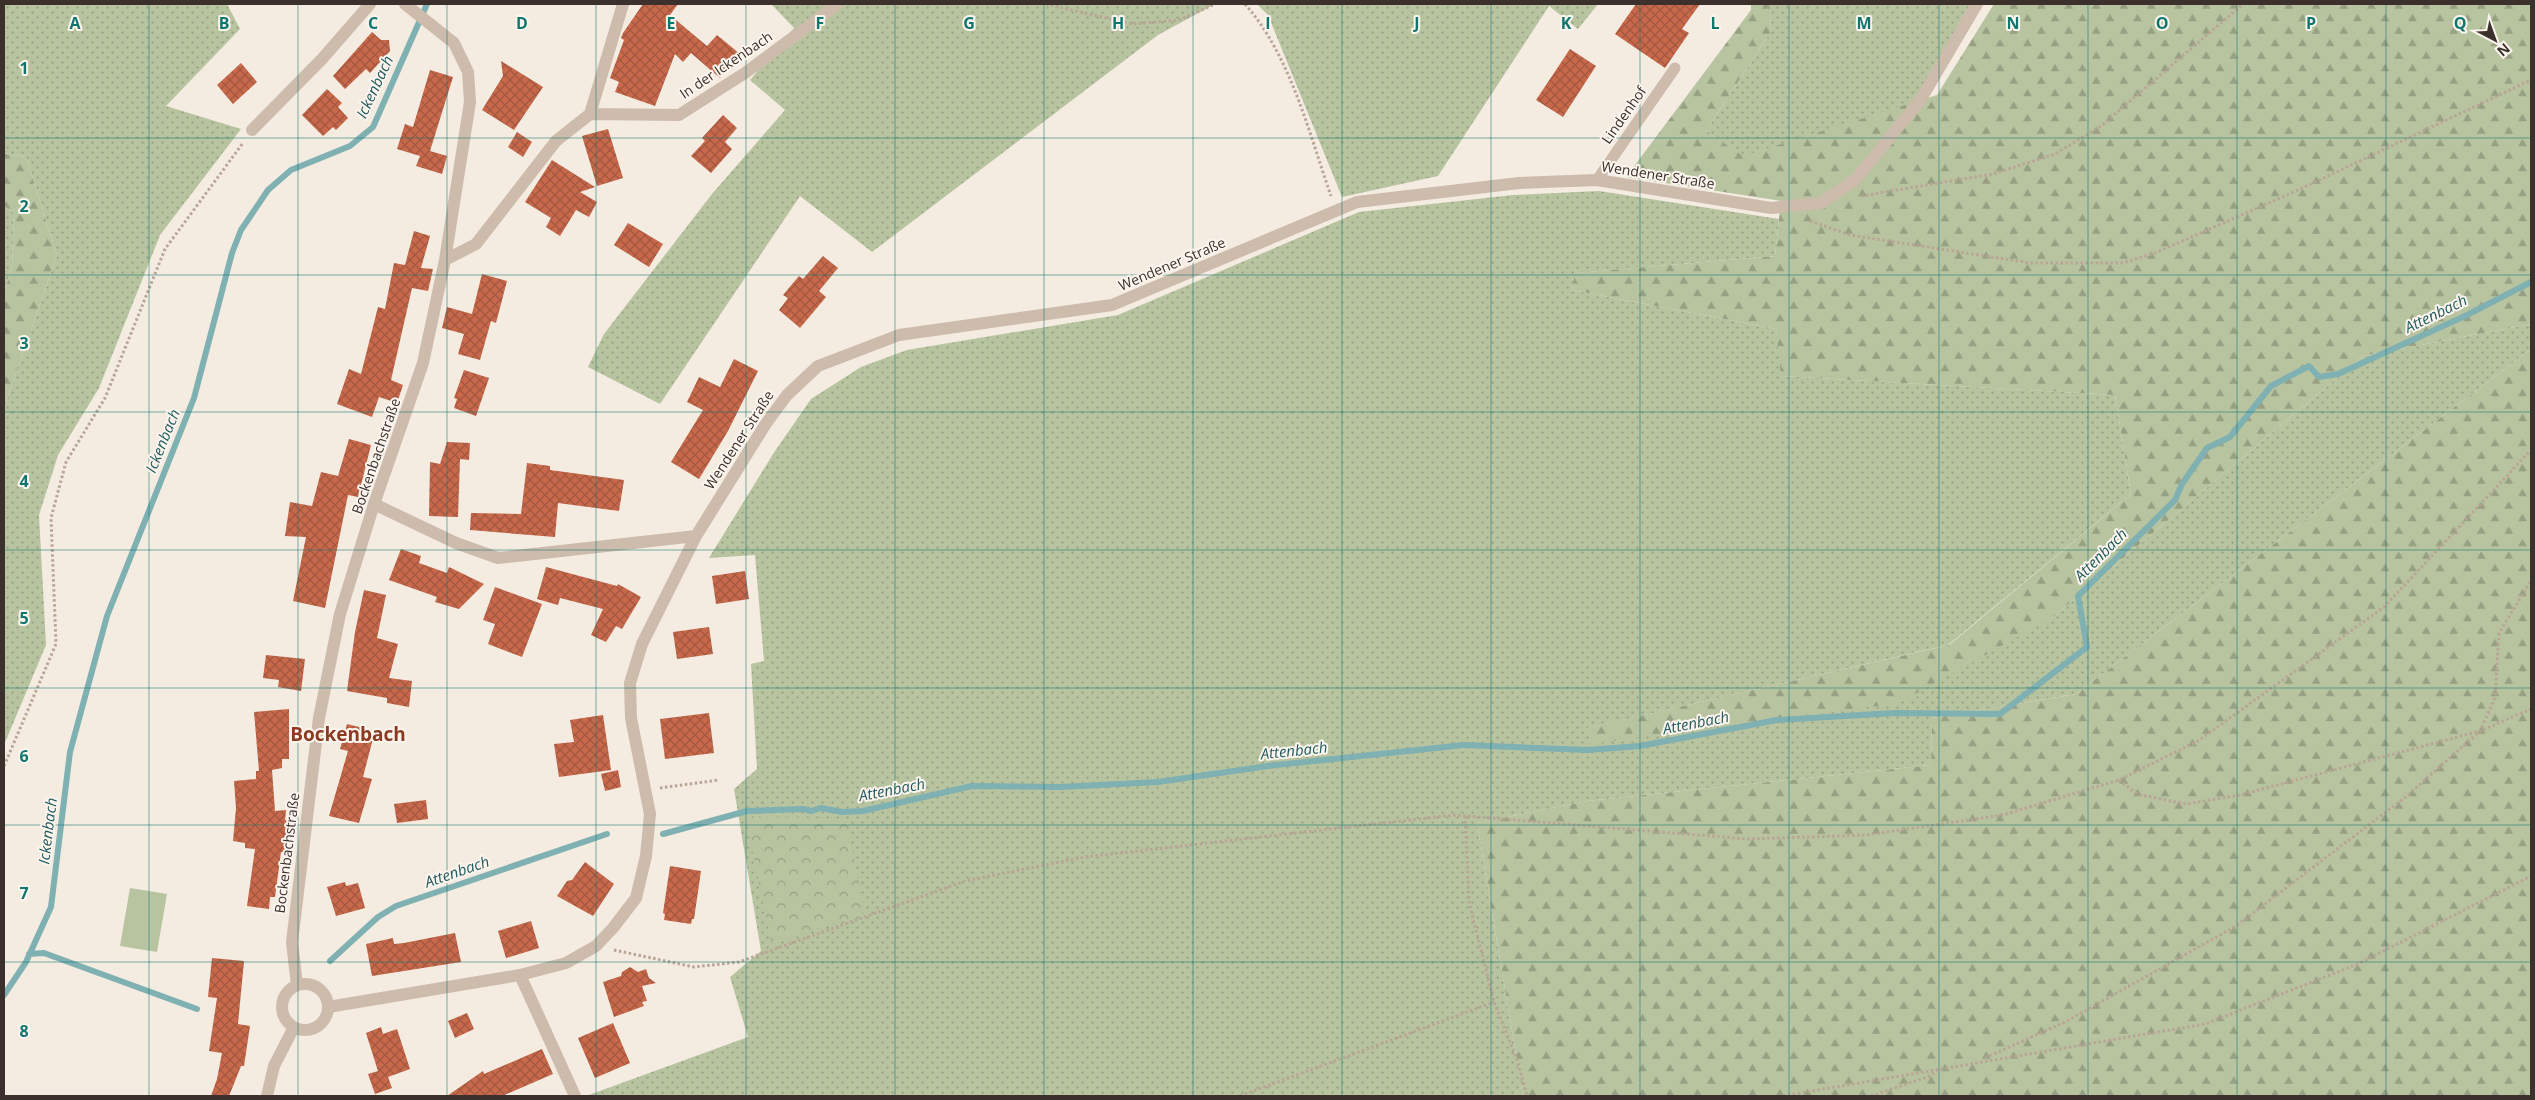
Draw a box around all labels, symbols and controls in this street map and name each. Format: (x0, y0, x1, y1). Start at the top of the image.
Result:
text: A (69, 12, 81, 34)
text: B (219, 12, 229, 34)
text: C (368, 12, 378, 34)
text: D (516, 12, 528, 34)
text: E (667, 12, 676, 34)
text: F (816, 12, 824, 34)
text: G (963, 12, 975, 34)
text: H (1112, 12, 1124, 34)
text: I (1265, 12, 1271, 34)
text: J (1412, 12, 1420, 34)
text: K (1561, 12, 1572, 34)
text: L (1710, 12, 1720, 34)
text: M (1856, 12, 1872, 34)
text: N (2006, 12, 2020, 34)
text: O (2156, 12, 2168, 34)
text: P (2306, 12, 2316, 34)
text: Q (2454, 12, 2466, 34)
north arrow (2470, 15, 2520, 65)
street label: In der Ickenbach (676, 27, 776, 103)
text: N (2493, 39, 2514, 61)
water label: Ickenbach (351, 52, 397, 121)
text: 1 (19, 57, 29, 79)
street label: Lindenhof (1597, 81, 1651, 147)
street label: Wendener Straße (1600, 156, 1716, 193)
text: 2 (19, 195, 29, 217)
street label: Wendener Straße (1115, 232, 1228, 295)
water label: Attenbach (2400, 289, 2470, 337)
text: 3 (19, 332, 29, 354)
street label: Wendener Straße (699, 386, 778, 493)
street label: Bockenbachstraße (347, 395, 404, 516)
water label: Ickenbach (140, 406, 184, 475)
text: 4 (19, 470, 29, 492)
water label: Attenbach (2069, 524, 2131, 586)
text: 5 (19, 607, 29, 629)
water label: Attenbach (1660, 706, 1731, 738)
district label: Bockenbach (290, 721, 406, 747)
water label: Attenbach (1259, 737, 1328, 764)
text: 6 (19, 745, 29, 767)
water label: Attenbach (856, 773, 927, 805)
street label: Bockenbachstraße (270, 791, 303, 914)
water label: Ickenbach (33, 796, 61, 865)
water label: Attenbach (421, 851, 492, 892)
text: 7 (19, 882, 29, 904)
text: 8 (19, 1020, 29, 1042)

